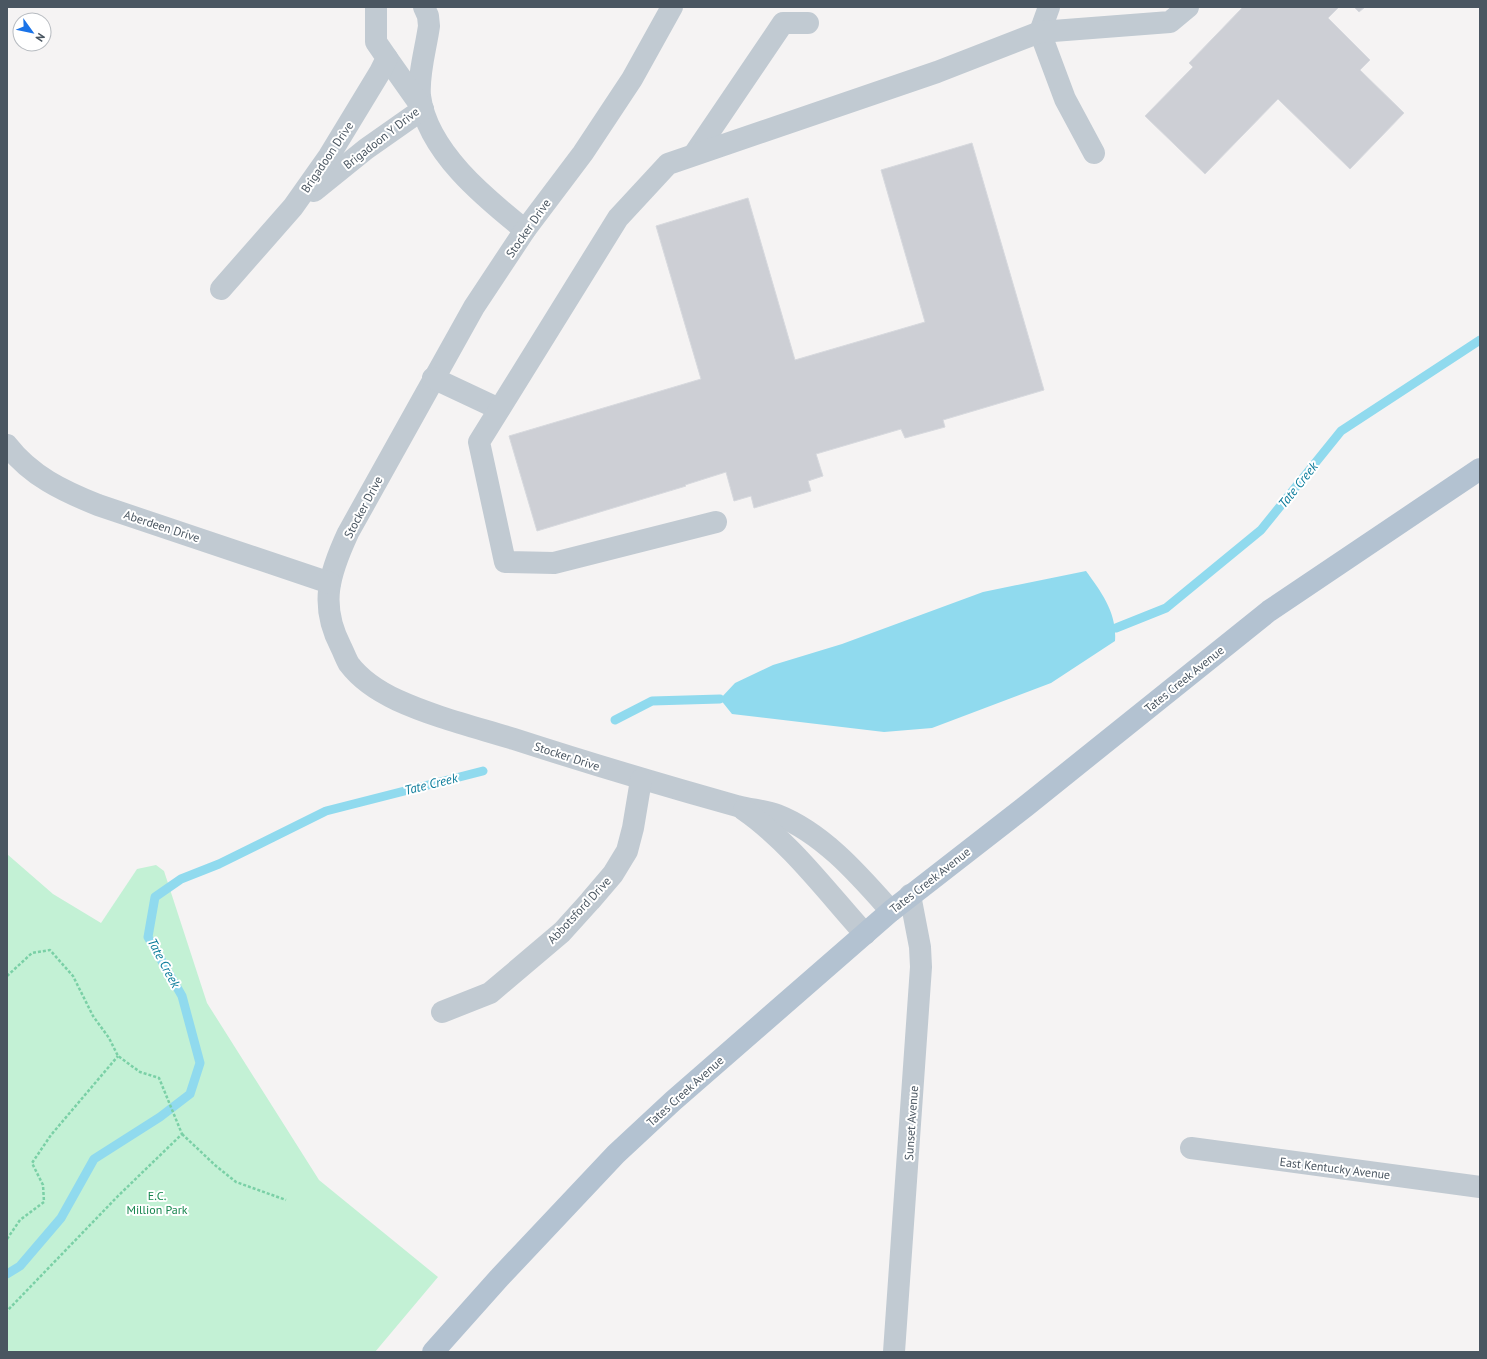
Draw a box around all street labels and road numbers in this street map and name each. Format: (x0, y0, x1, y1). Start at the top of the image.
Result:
street label: Brigadoon Y Drive (340, 104, 422, 172)
street label: Brigadoon Drive (298, 119, 356, 195)
street label: Stocker Drive (502, 196, 554, 260)
street label: Stocker Drive (340, 473, 386, 541)
street label: Aberdeen Drive (122, 507, 202, 545)
street label: Tates Creek Avenue (1141, 642, 1227, 716)
street label: Stocker Drive (532, 738, 602, 774)
street label: Tates Creek Avenue (887, 844, 973, 916)
street label: Abbotsford Drive (544, 873, 614, 947)
street label: Tates Creek Avenue (644, 1053, 726, 1129)
street label: Sunset Avenue (901, 1085, 921, 1161)
street label: East Kentucky Avenue (1279, 1154, 1391, 1182)

